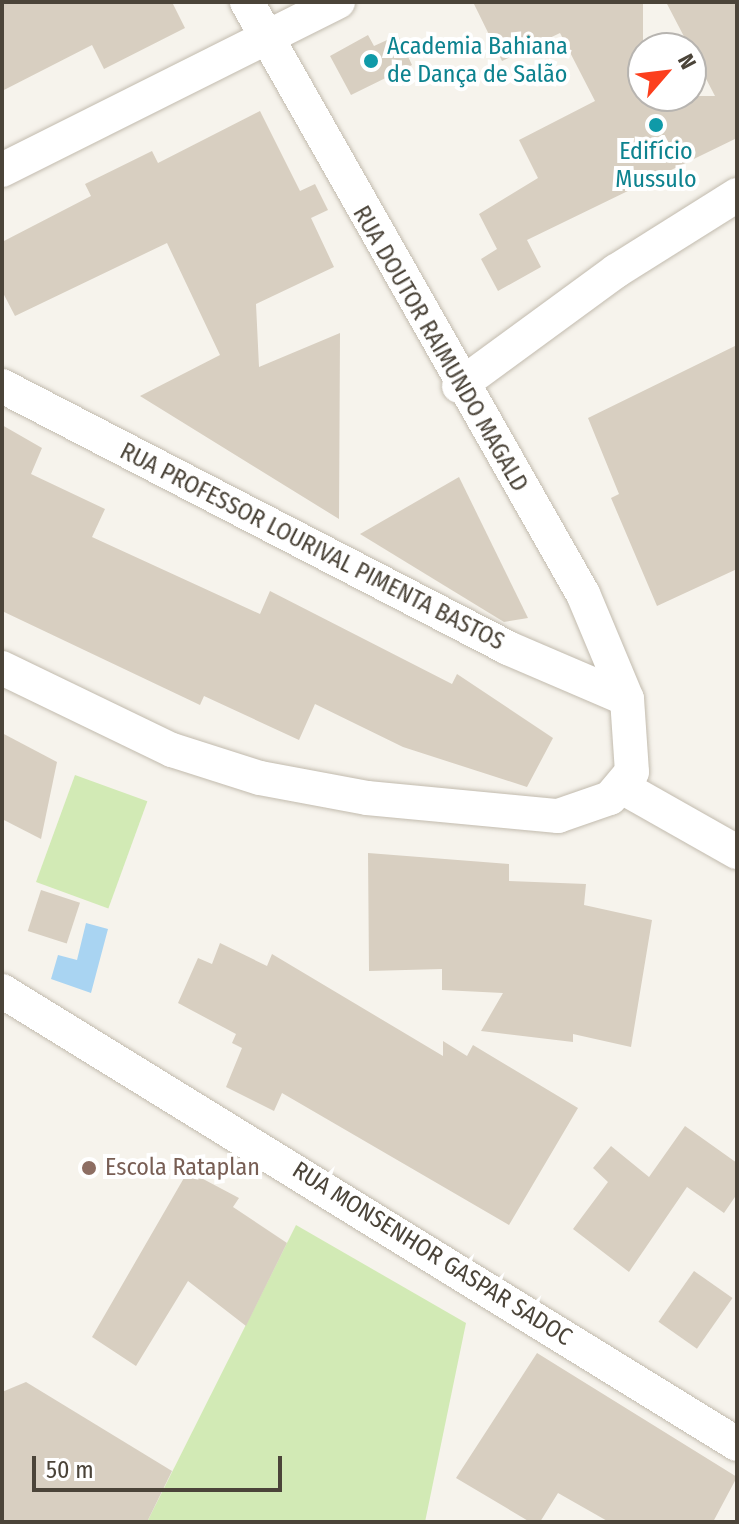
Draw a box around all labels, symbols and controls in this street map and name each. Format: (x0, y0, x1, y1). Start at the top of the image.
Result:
north arrow (627, 32, 707, 112)
place label: Academia Bahiana de Dança de Salão (387, 33, 568, 89)
text: N (672, 49, 702, 74)
marker: Academia Bahiana de Dança de Salão (362, 52, 380, 70)
marker: Edifício Mussulo (647, 116, 665, 134)
place label: Edifício Mussulo (615, 138, 697, 194)
street label: RUA DOUTOR RAIMUNDO MAGALD (346, 201, 534, 497)
street label: RUA PROFESSOR LOURIVAL PIMENTA BASTOS (115, 437, 509, 657)
place label: Escola Rataplan (105, 1154, 260, 1182)
street label: RUA MONSENHOR GASPAR SADOC (287, 1156, 577, 1352)
marker: Escola Rataplan (80, 1159, 98, 1177)
scale bar (36, 1440, 286, 1490)
text: 50 m (46, 1456, 94, 1484)

